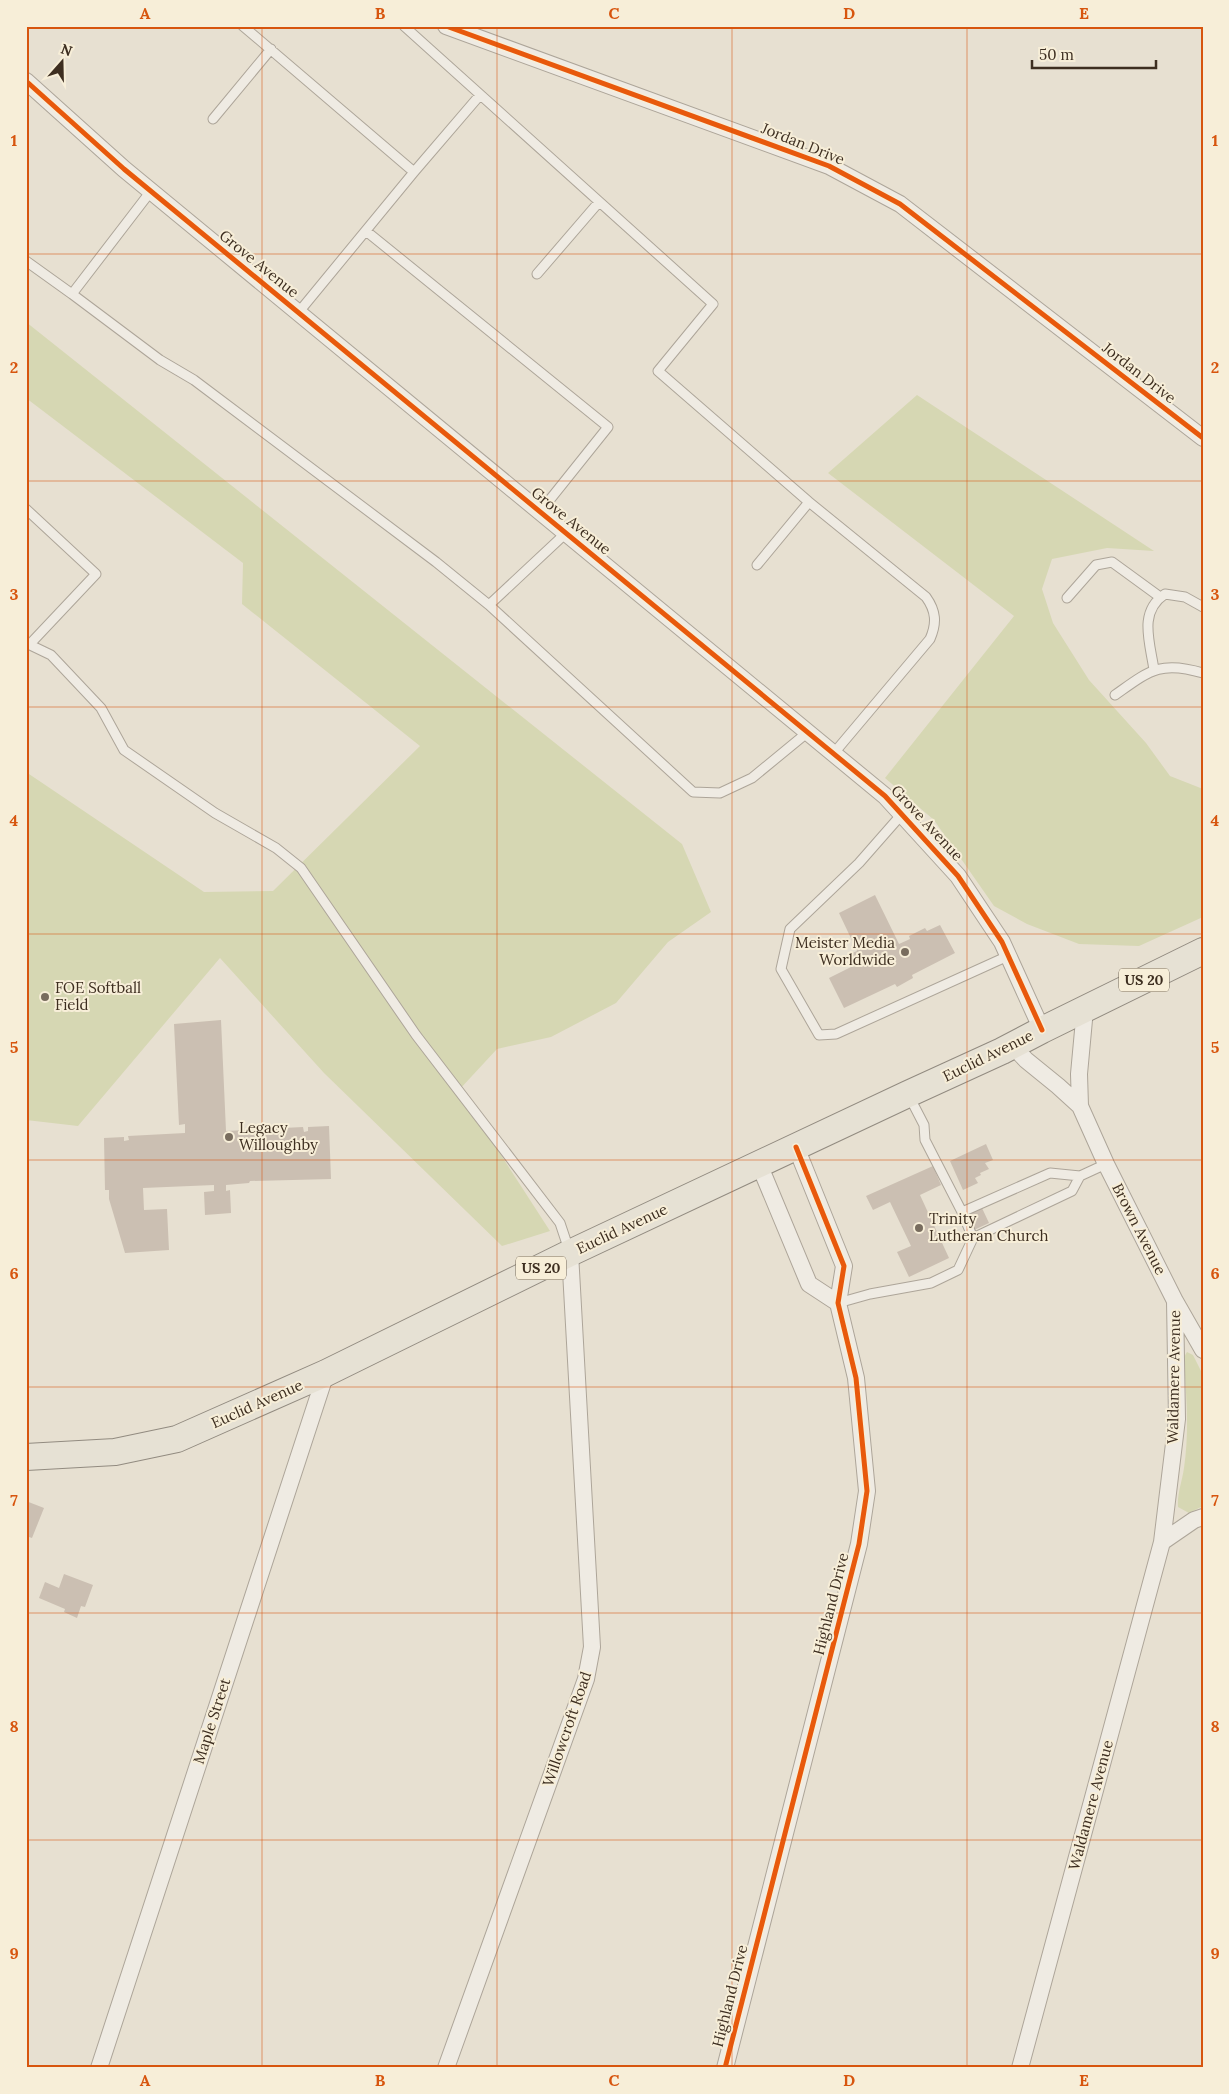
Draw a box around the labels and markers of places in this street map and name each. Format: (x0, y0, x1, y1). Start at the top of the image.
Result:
place label: Meister Media Worldwide (795, 933, 895, 969)
marker: Meister Media Worldwide (899, 946, 911, 958)
place label: FOE Softball Field (55, 978, 141, 1014)
marker: FOE Softball Field (39, 991, 51, 1003)
place label: Legacy Willoughby (239, 1118, 318, 1154)
marker: Legacy Willoughby (223, 1131, 235, 1143)
place label: Trinity Lutheran Church (929, 1209, 1049, 1245)
marker: Trinity Lutheran Church (913, 1222, 925, 1234)

